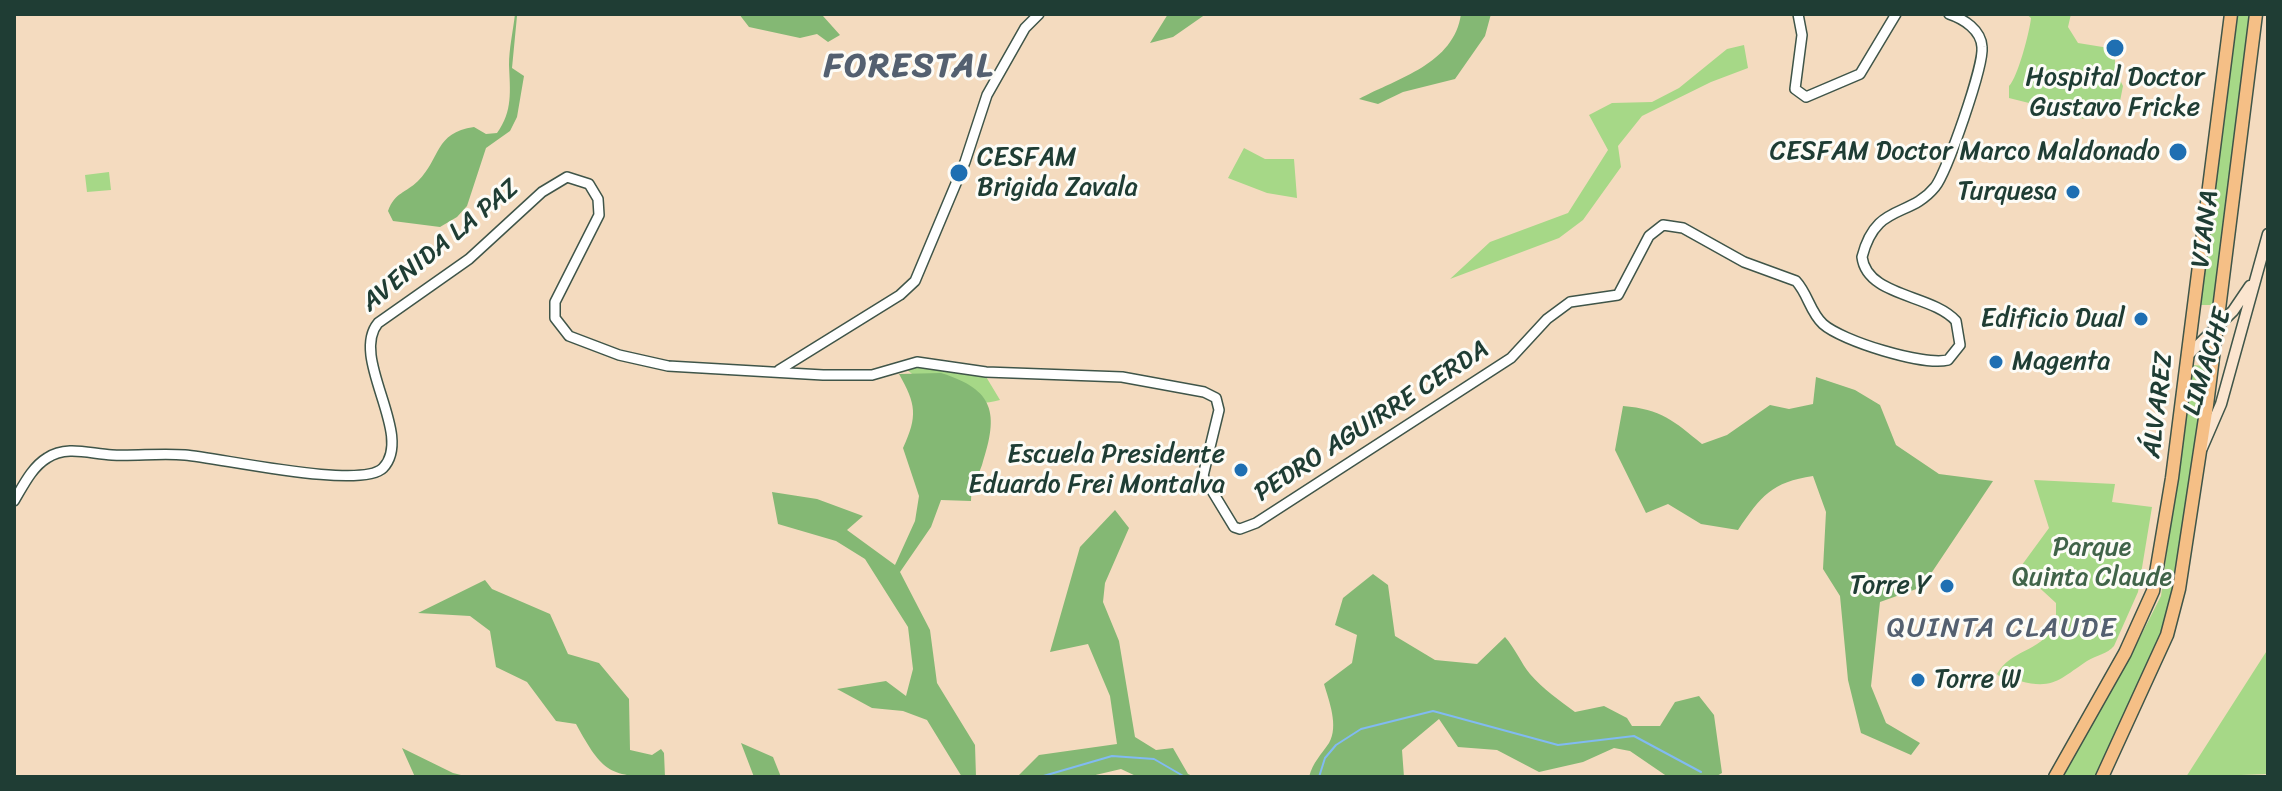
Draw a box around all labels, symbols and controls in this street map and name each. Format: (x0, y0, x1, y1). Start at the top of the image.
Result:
marker: Hospital Doctor Gustavo Fricke (2104, 37, 2126, 59)
district label: FORESTAL (826, 47, 992, 87)
place label: Hospital Doctor Gustavo Fricke (2025, 62, 2205, 124)
place label: CESFAM Doctor Marco Maldonado (1770, 136, 2160, 168)
marker: CESFAM Doctor Marco Maldonado (2167, 141, 2189, 163)
place label: CESFAM Brigida Zavala (977, 142, 1138, 204)
marker: CESFAM Brigida Zavala (948, 162, 970, 184)
street label: AVENIDA LA PAZ (356, 173, 526, 319)
place label: Turquesa (1957, 176, 2057, 208)
marker: Turquesa (2064, 183, 2082, 201)
street label: VIANA (2186, 188, 2226, 270)
place label: Edificio Dual (1981, 303, 2125, 335)
street label: LIMACHE (2177, 305, 2239, 419)
marker: Edificio Dual (2132, 310, 2150, 328)
street label: PEDRO AGUIRRE CERDA (1249, 335, 1495, 509)
place label: Magenta (2012, 346, 2110, 378)
street label: ÁLVAREZ (2137, 350, 2181, 460)
marker: Magenta (1987, 353, 2005, 371)
place label: Escuela Presidente Eduardo Frei Montalva (968, 439, 1225, 500)
marker: Escuela Presidente Eduardo Frei Montalva (1232, 461, 1250, 479)
park label: Parque Quinta Claude (2012, 532, 2172, 594)
place label: Torre Y (1850, 570, 1931, 602)
marker: Torre Y (1938, 577, 1956, 595)
district label: QUINTA CLAUDE (1889, 612, 2115, 646)
place label: Torre W (1934, 664, 2021, 696)
marker: Torre W (1909, 671, 1927, 689)

